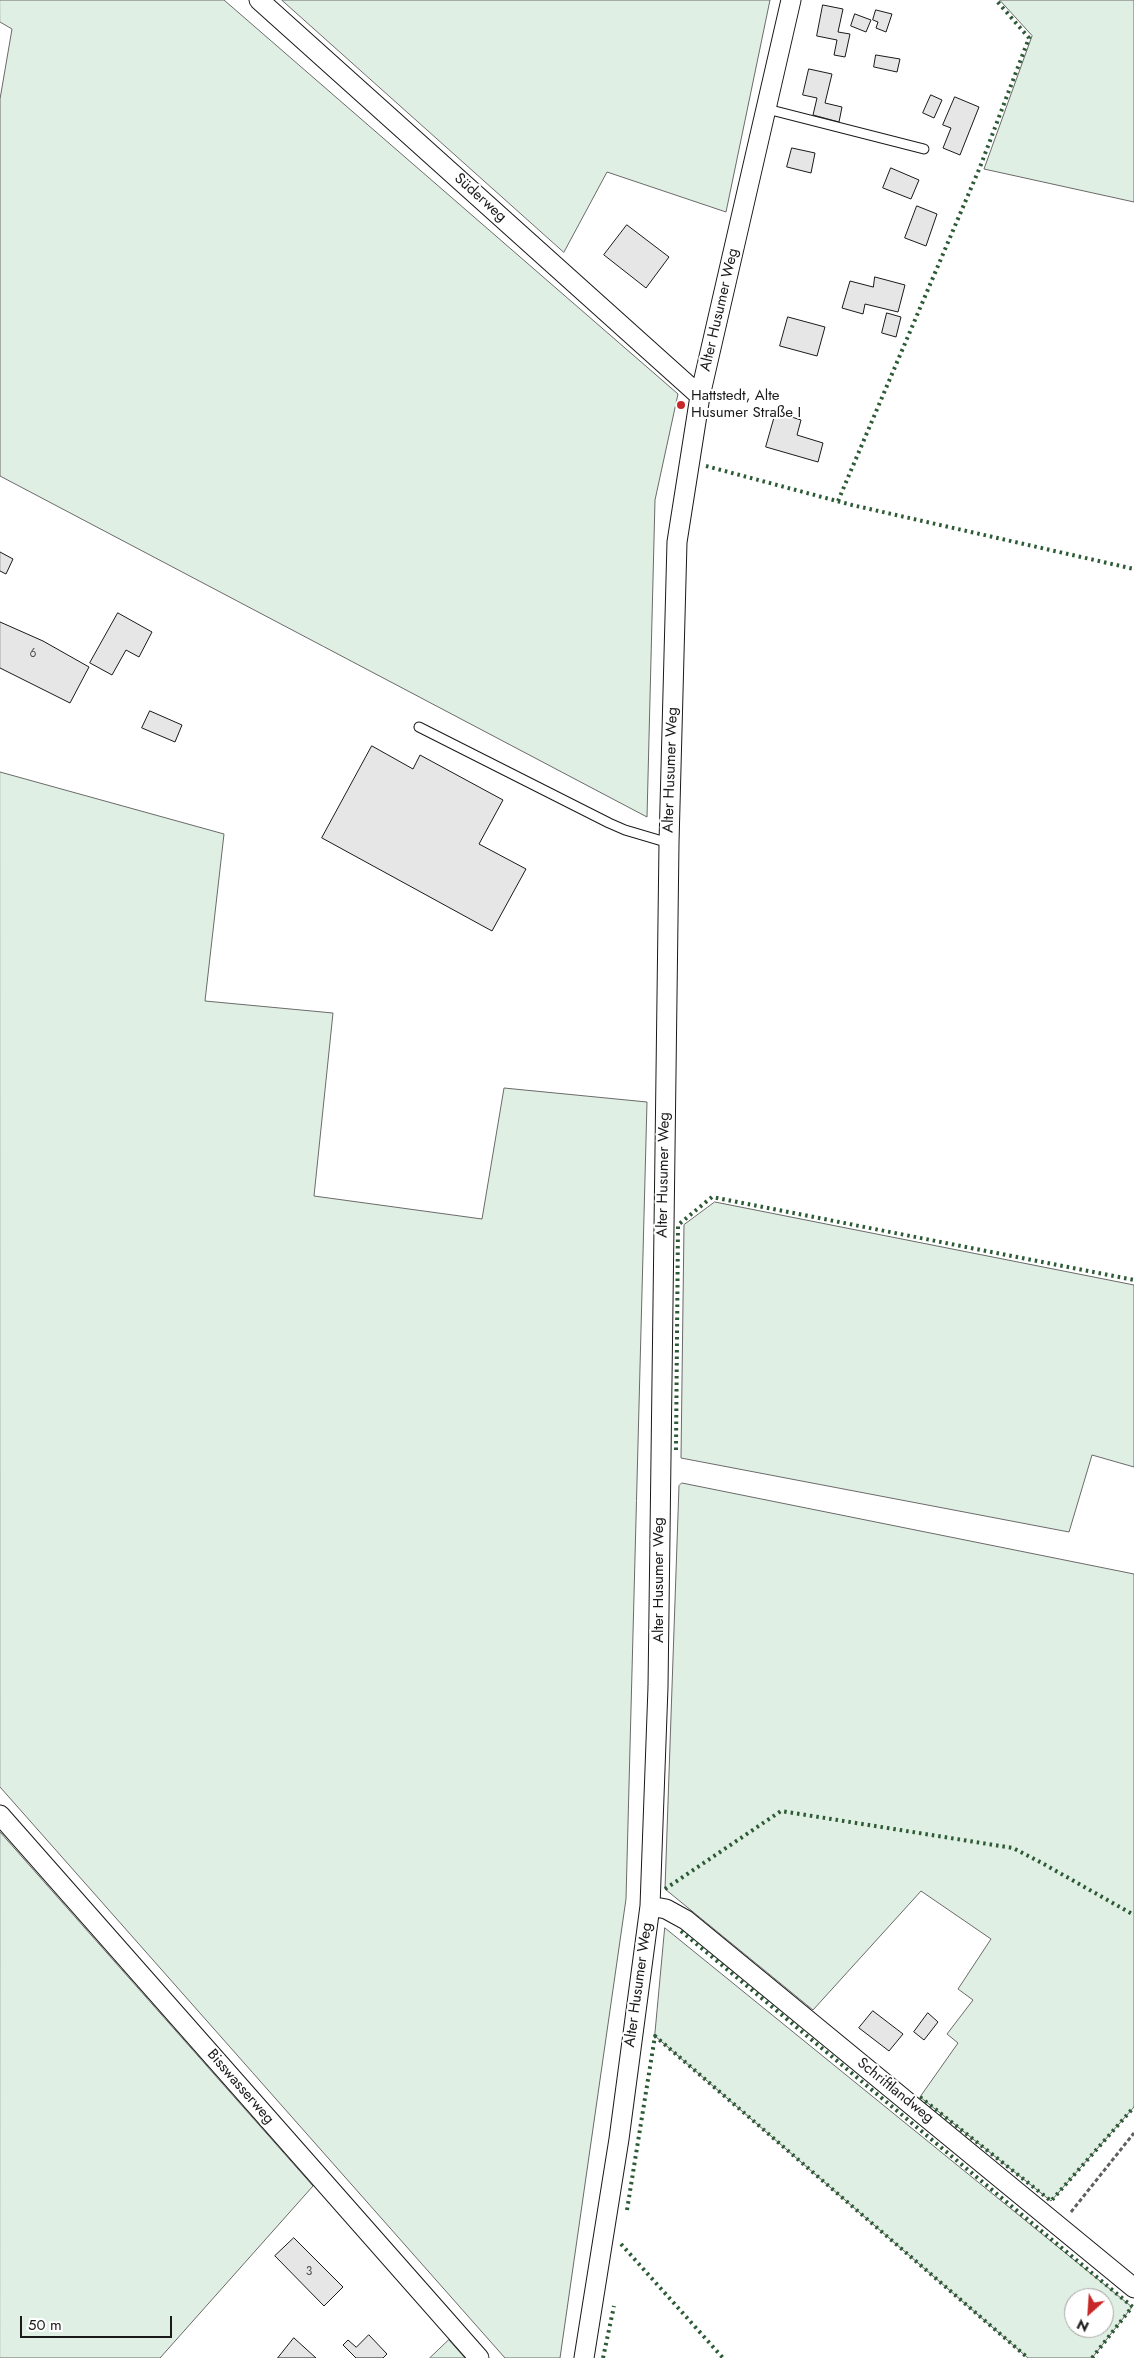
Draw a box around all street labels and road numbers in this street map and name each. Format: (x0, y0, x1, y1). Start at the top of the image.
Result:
street label: Süderweg (450, 170, 510, 226)
street label: Alter Husumer Weg (697, 247, 743, 373)
street label: Alter Husumer Weg (660, 707, 682, 833)
street label: Alter Husumer Weg (654, 1112, 674, 1238)
street label: Alter Husumer Weg (650, 1517, 668, 1643)
street label: Alter Husumer Weg (621, 1921, 657, 2049)
street label: Bisswasserweg (203, 2046, 277, 2128)
street label: Schriftlandweg (853, 2055, 937, 2127)

